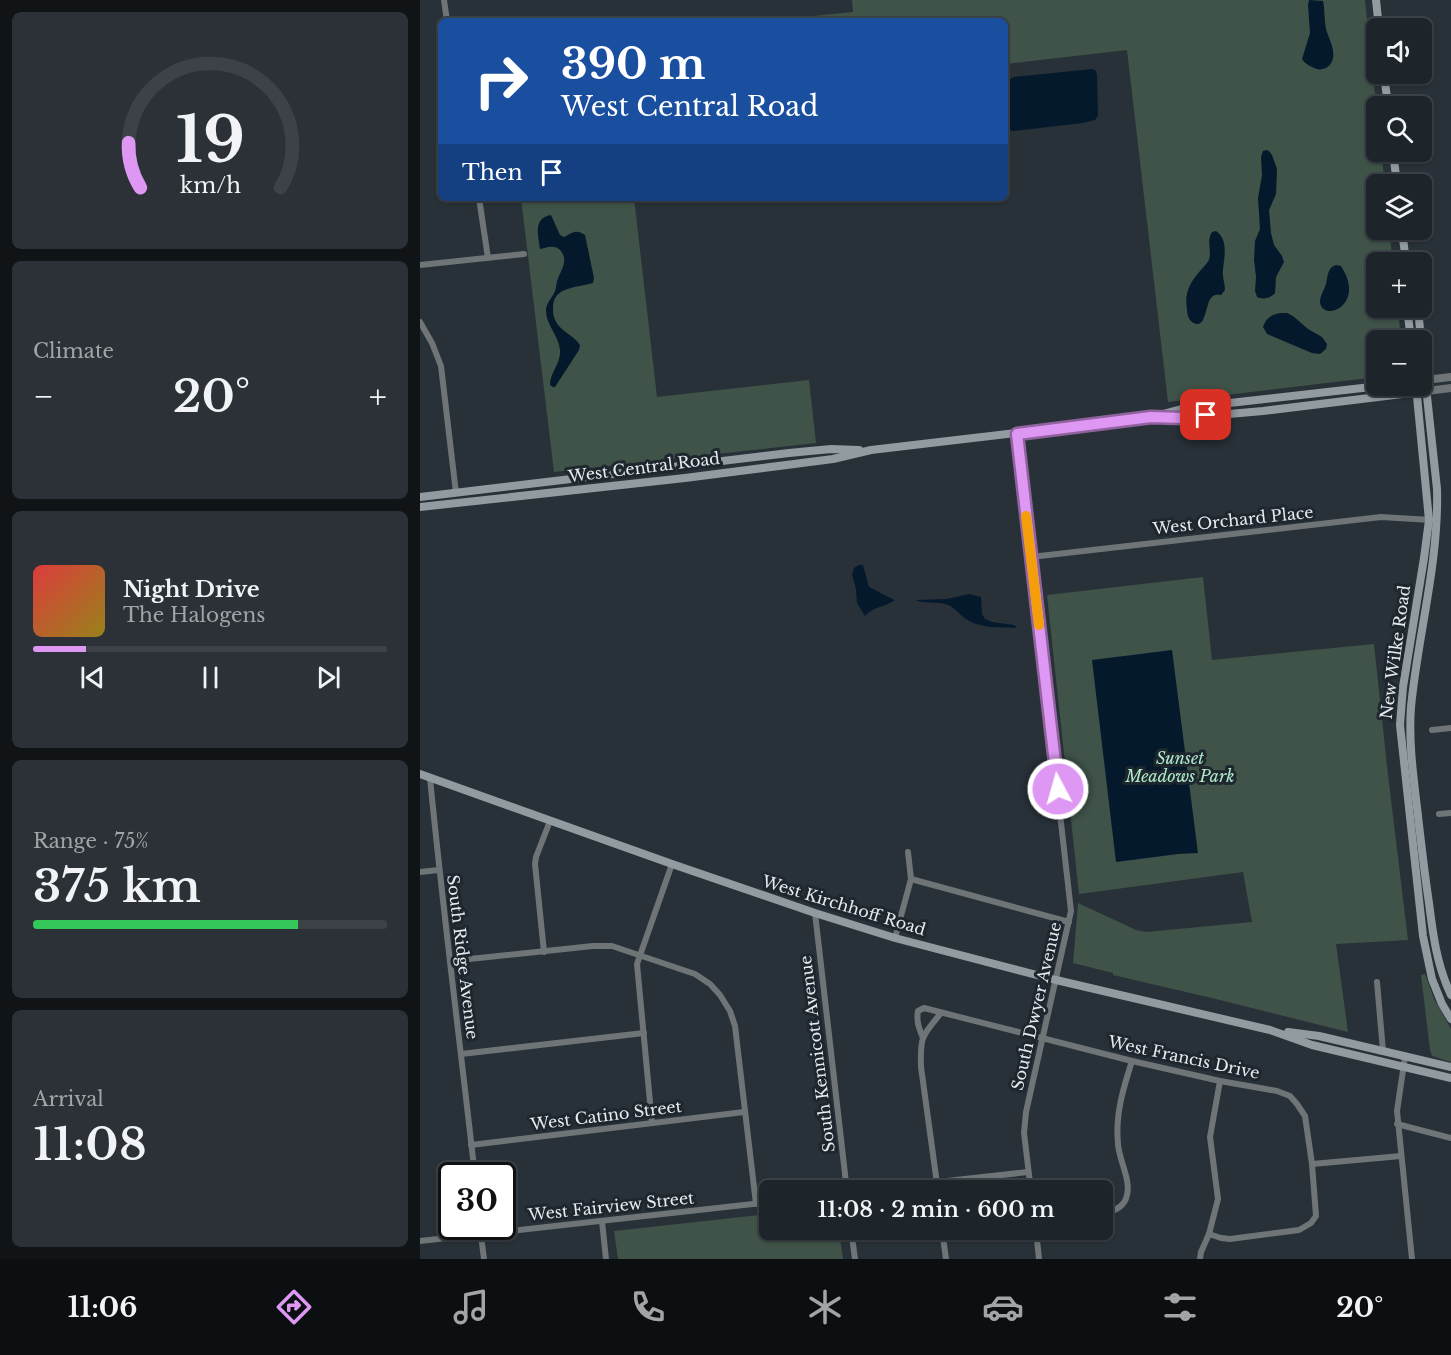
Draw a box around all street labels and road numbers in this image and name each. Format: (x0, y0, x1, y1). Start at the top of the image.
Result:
street label: West Central Road (566, 448, 721, 486)
street label: West Orchard Place (1151, 502, 1314, 538)
street label: New Wilke Road (1376, 584, 1414, 720)
street label: West Kirchhoff Road (759, 870, 928, 939)
street label: South Ridge Avenue (443, 874, 483, 1040)
street label: South Dwyer Avenue (1007, 920, 1065, 1092)
street label: South Kennicott Avenue (795, 955, 839, 1153)
street label: West Francis Drive (1105, 1031, 1262, 1083)
street label: West Catino Street (528, 1096, 683, 1134)
street label: West Fairview Street (526, 1187, 695, 1225)

